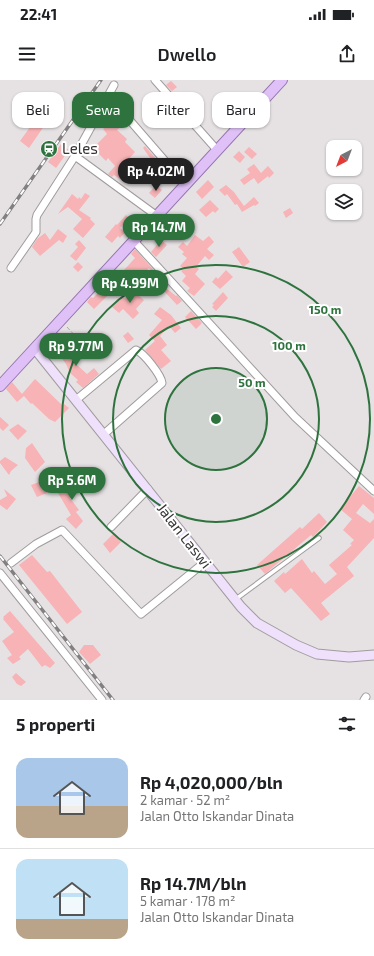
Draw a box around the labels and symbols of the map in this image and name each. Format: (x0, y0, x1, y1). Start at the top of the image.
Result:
station icon: Leles (39, 139, 59, 159)
place label: Leles (62, 139, 98, 157)
north arrow (326, 140, 362, 176)
pin: Rp 4.02M (115, 158, 197, 192)
pin: Rp 14.7M (118, 214, 200, 248)
pin: Rp 4.99M (89, 270, 171, 304)
text: 150 m (309, 302, 341, 316)
pin: Rp 9.77M (35, 333, 117, 367)
text: 100 m (272, 338, 306, 352)
text: 50 m (238, 375, 266, 389)
centre of rings (209, 412, 223, 426)
pin: Rp 5.6M (35, 467, 109, 501)
street label: Jalan Laswi (154, 499, 216, 572)

